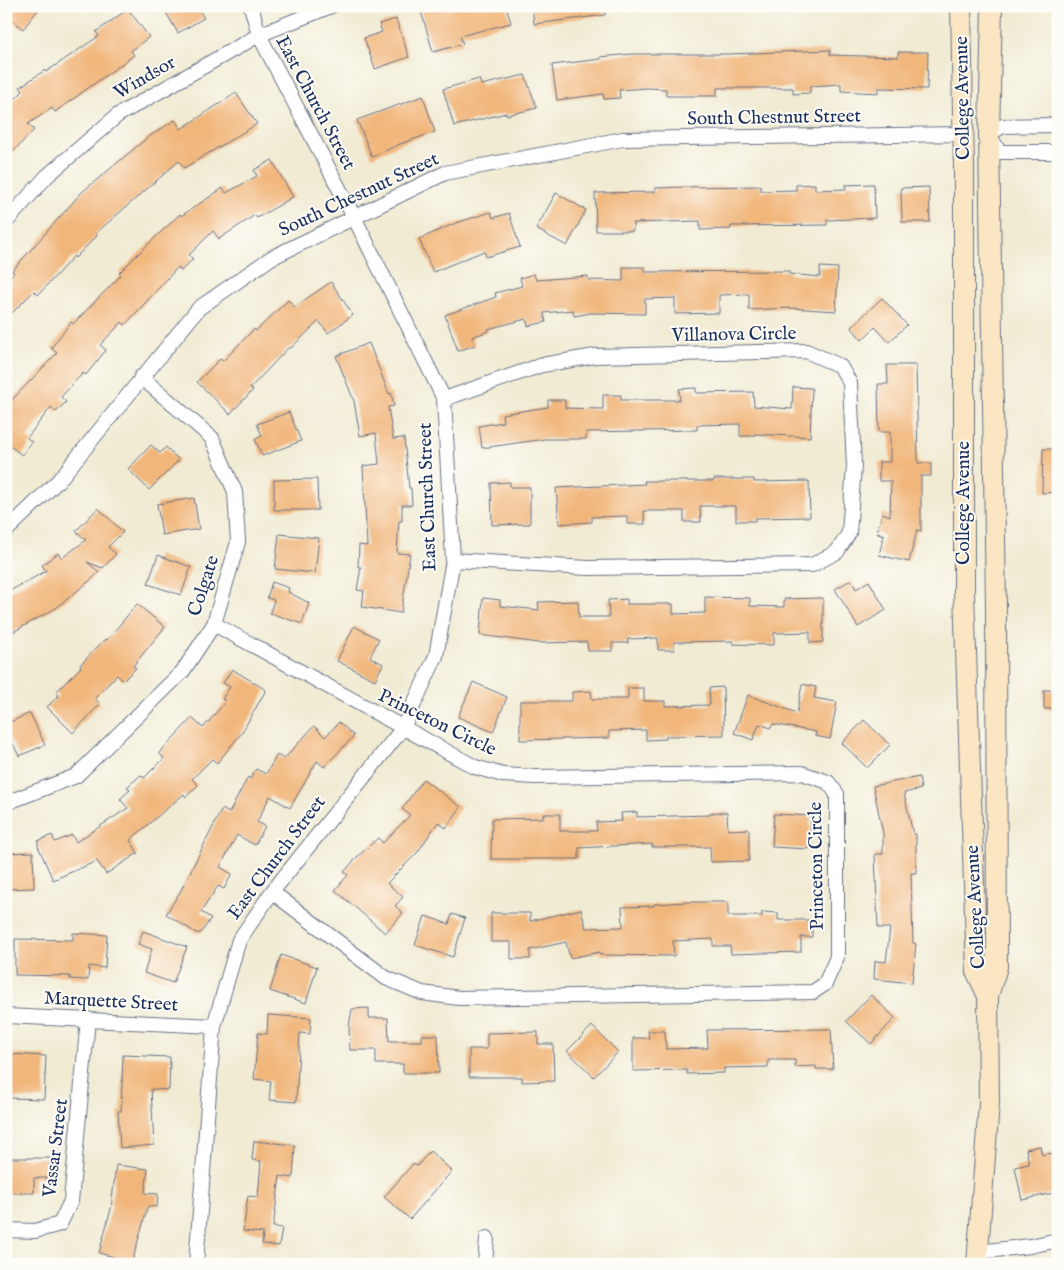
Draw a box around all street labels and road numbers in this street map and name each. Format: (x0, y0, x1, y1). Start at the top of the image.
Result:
street label: East Church Street (269, 32, 361, 175)
street label: College Avenue (950, 36, 976, 160)
street label: Windsor (110, 51, 180, 105)
street label: South Chestnut Street (687, 104, 862, 132)
street label: South Chestnut Street (275, 147, 443, 243)
street label: Villanova Circle (671, 322, 797, 348)
street label: East Church Street (413, 422, 443, 572)
street label: College Avenue (952, 441, 976, 565)
street label: Colgate (183, 552, 225, 620)
street label: Princeton Circle (374, 684, 500, 762)
street label: East Church Street (223, 791, 332, 925)
street label: Princeton Circle (804, 801, 830, 930)
street label: College Avenue (961, 844, 991, 970)
street label: Marquette Street (43, 987, 179, 1018)
street label: Vassar Street (38, 1097, 74, 1200)

